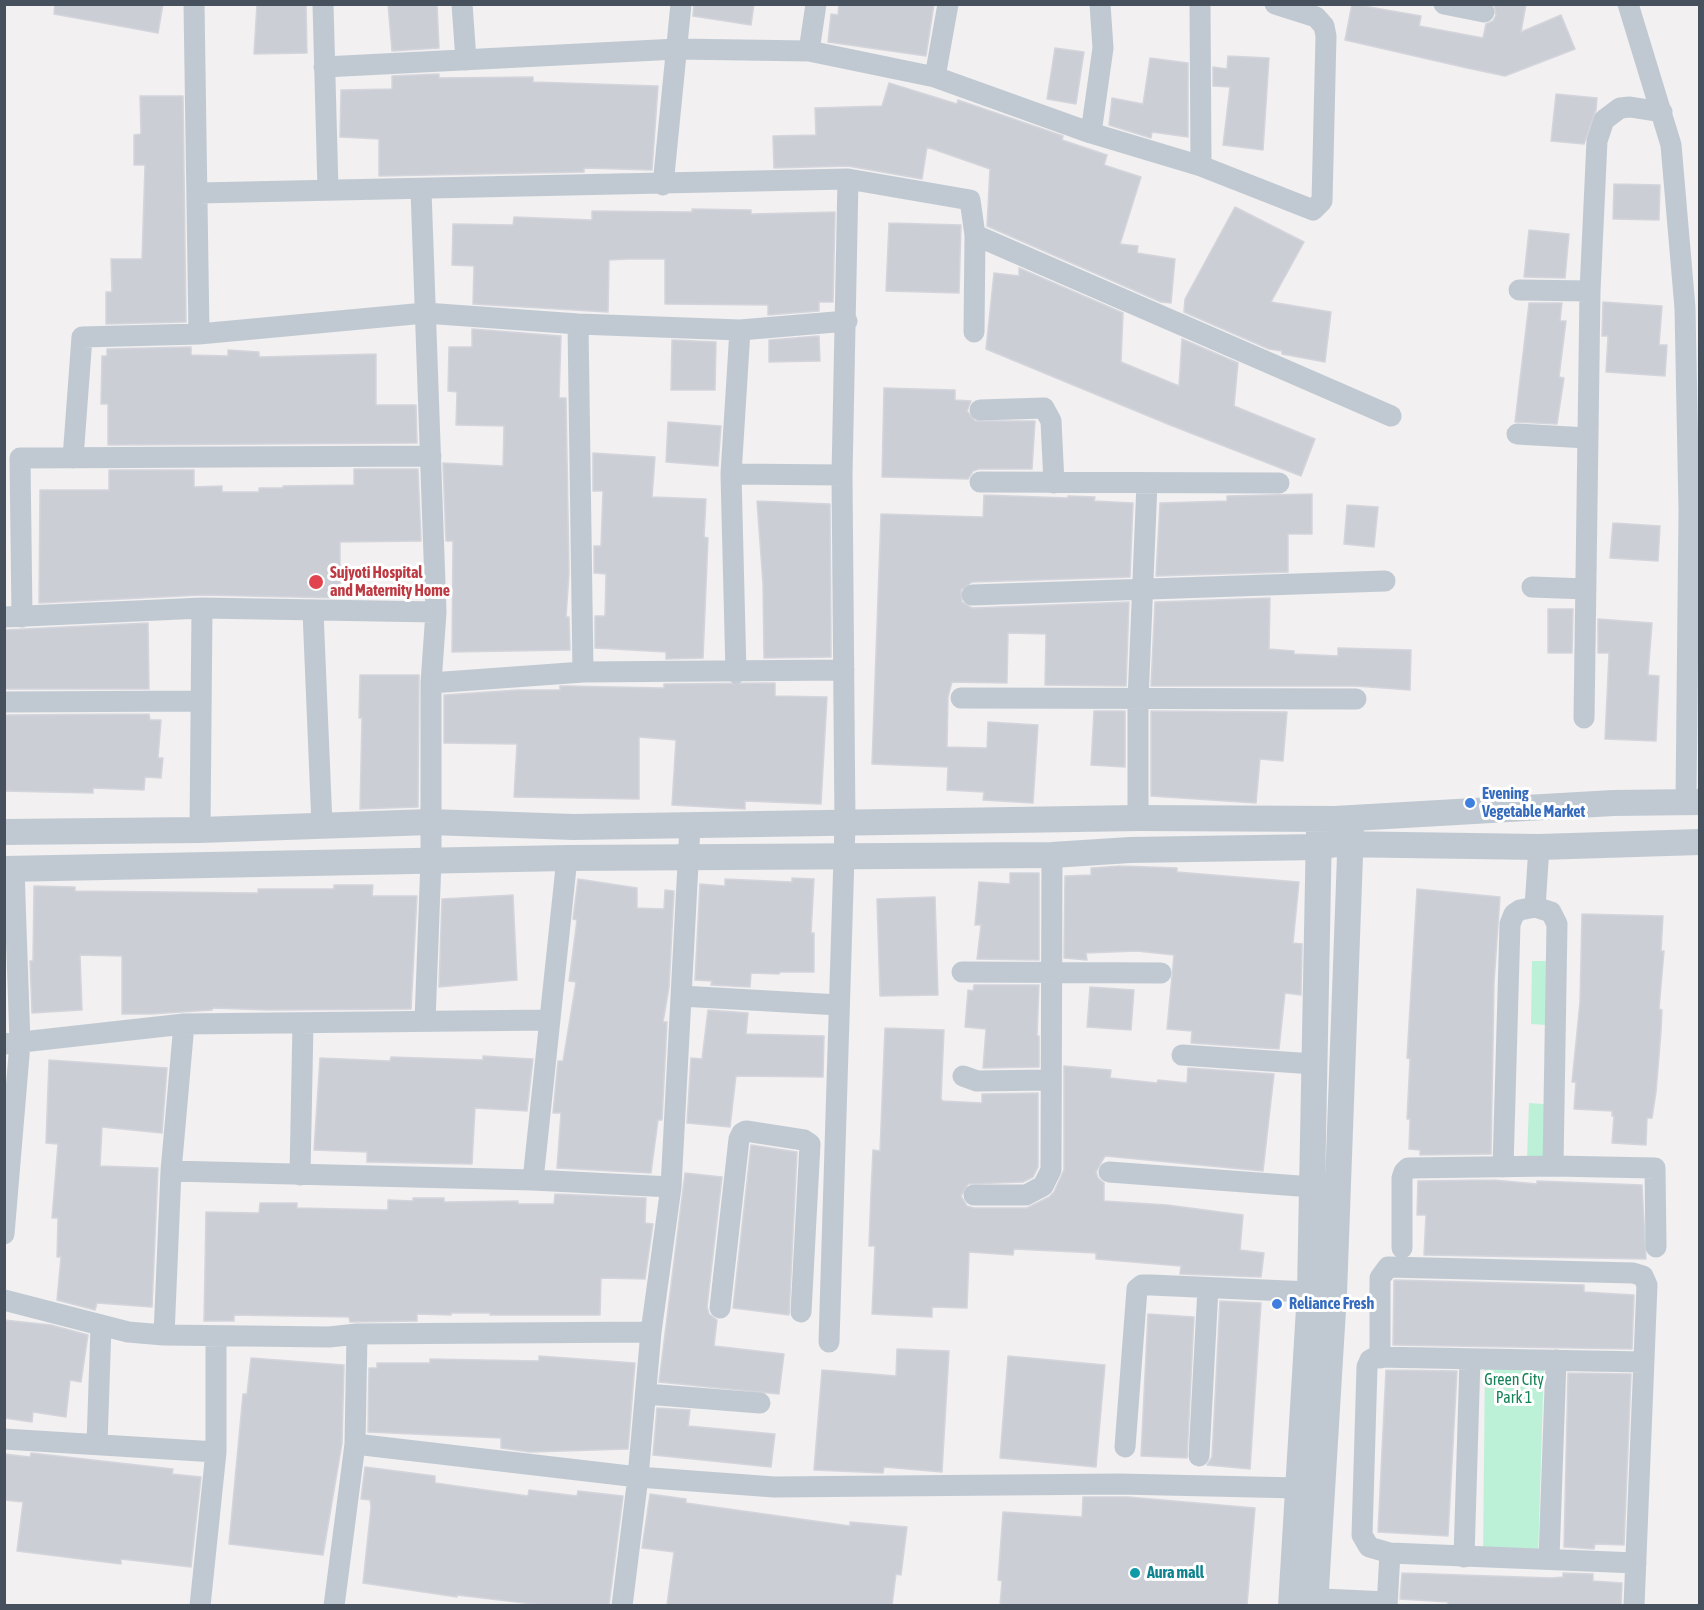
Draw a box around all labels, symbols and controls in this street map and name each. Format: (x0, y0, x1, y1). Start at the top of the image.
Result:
place label: Sujyoti Hospital and Maternity Home (330, 563, 450, 601)
marker: Sujyoti Hospital and Maternity Home (307, 573, 325, 591)
place label: Evening Vegetable Market (1482, 784, 1585, 822)
marker: Evening Vegetable Market (1463, 796, 1477, 810)
place label: Reliance Fresh (1289, 1294, 1374, 1314)
marker: Reliance Fresh (1270, 1297, 1284, 1311)
park label: Green City Park 1 (1484, 1370, 1544, 1408)
place label: Aura mall (1147, 1563, 1204, 1583)
marker: Aura mall (1128, 1566, 1142, 1580)

